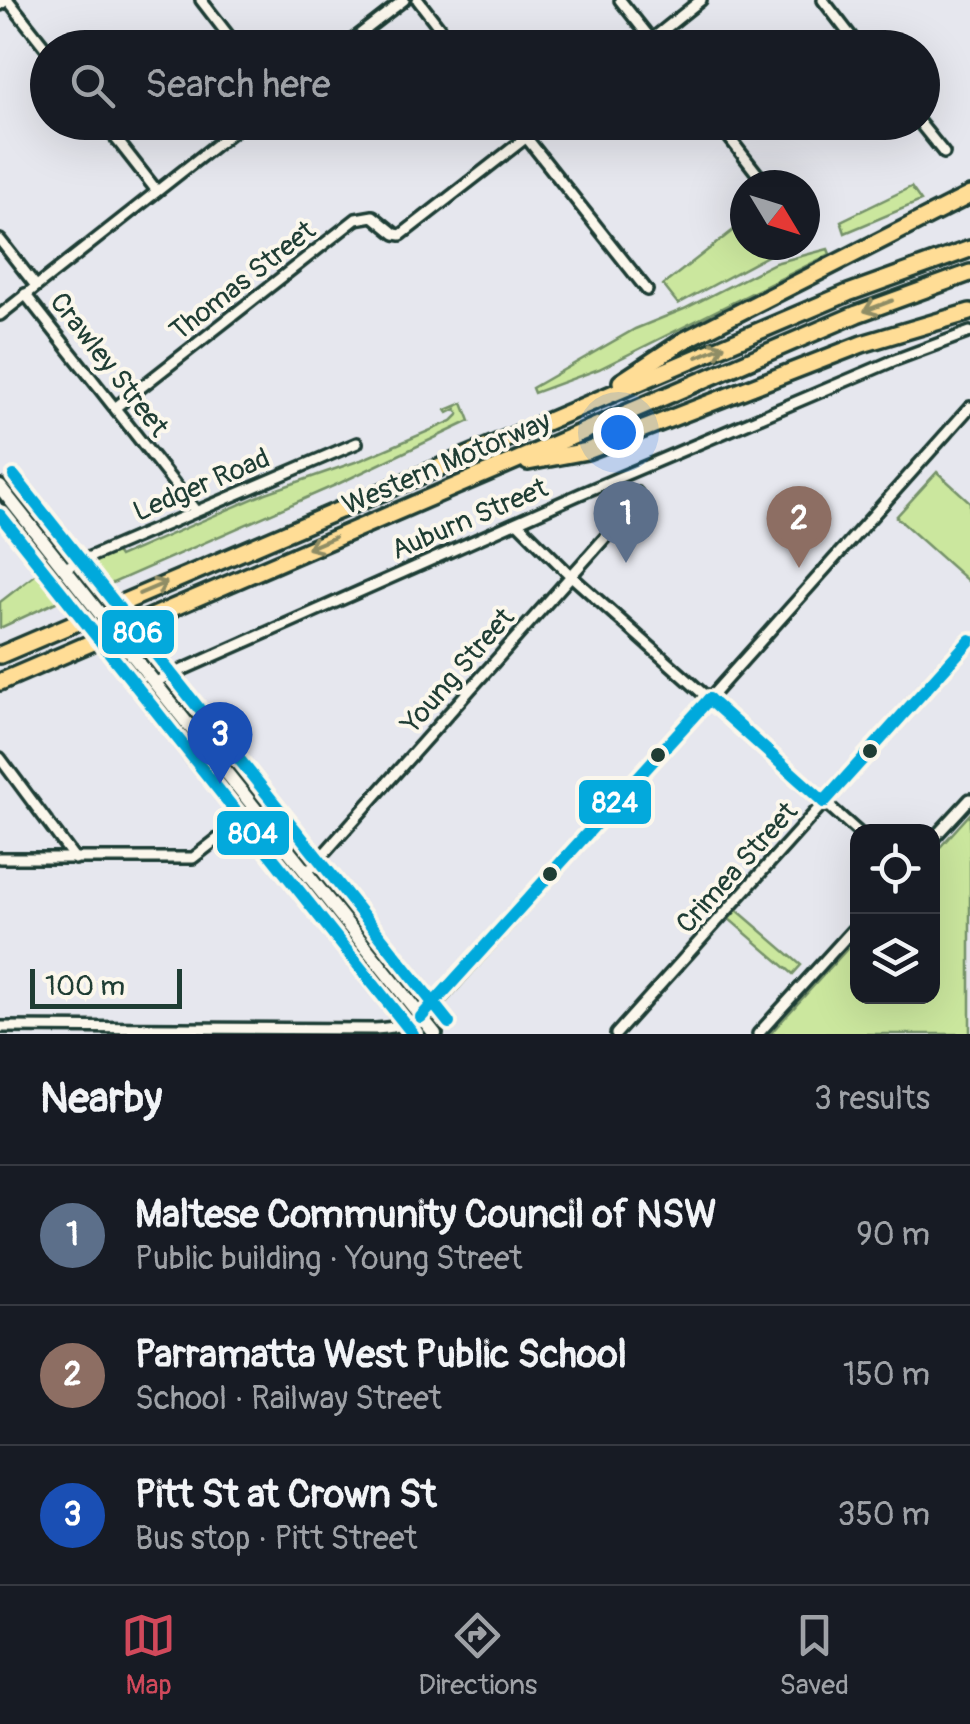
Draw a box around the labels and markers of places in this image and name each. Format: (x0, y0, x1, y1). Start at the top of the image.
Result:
pin: 1 (594, 480, 658, 563)
pin: 2 (766, 486, 832, 568)
pin: 3 (188, 702, 252, 784)
unlabelled marker (860, 741, 880, 761)
unlabelled marker (648, 745, 668, 765)
unlabelled marker (540, 864, 560, 884)

